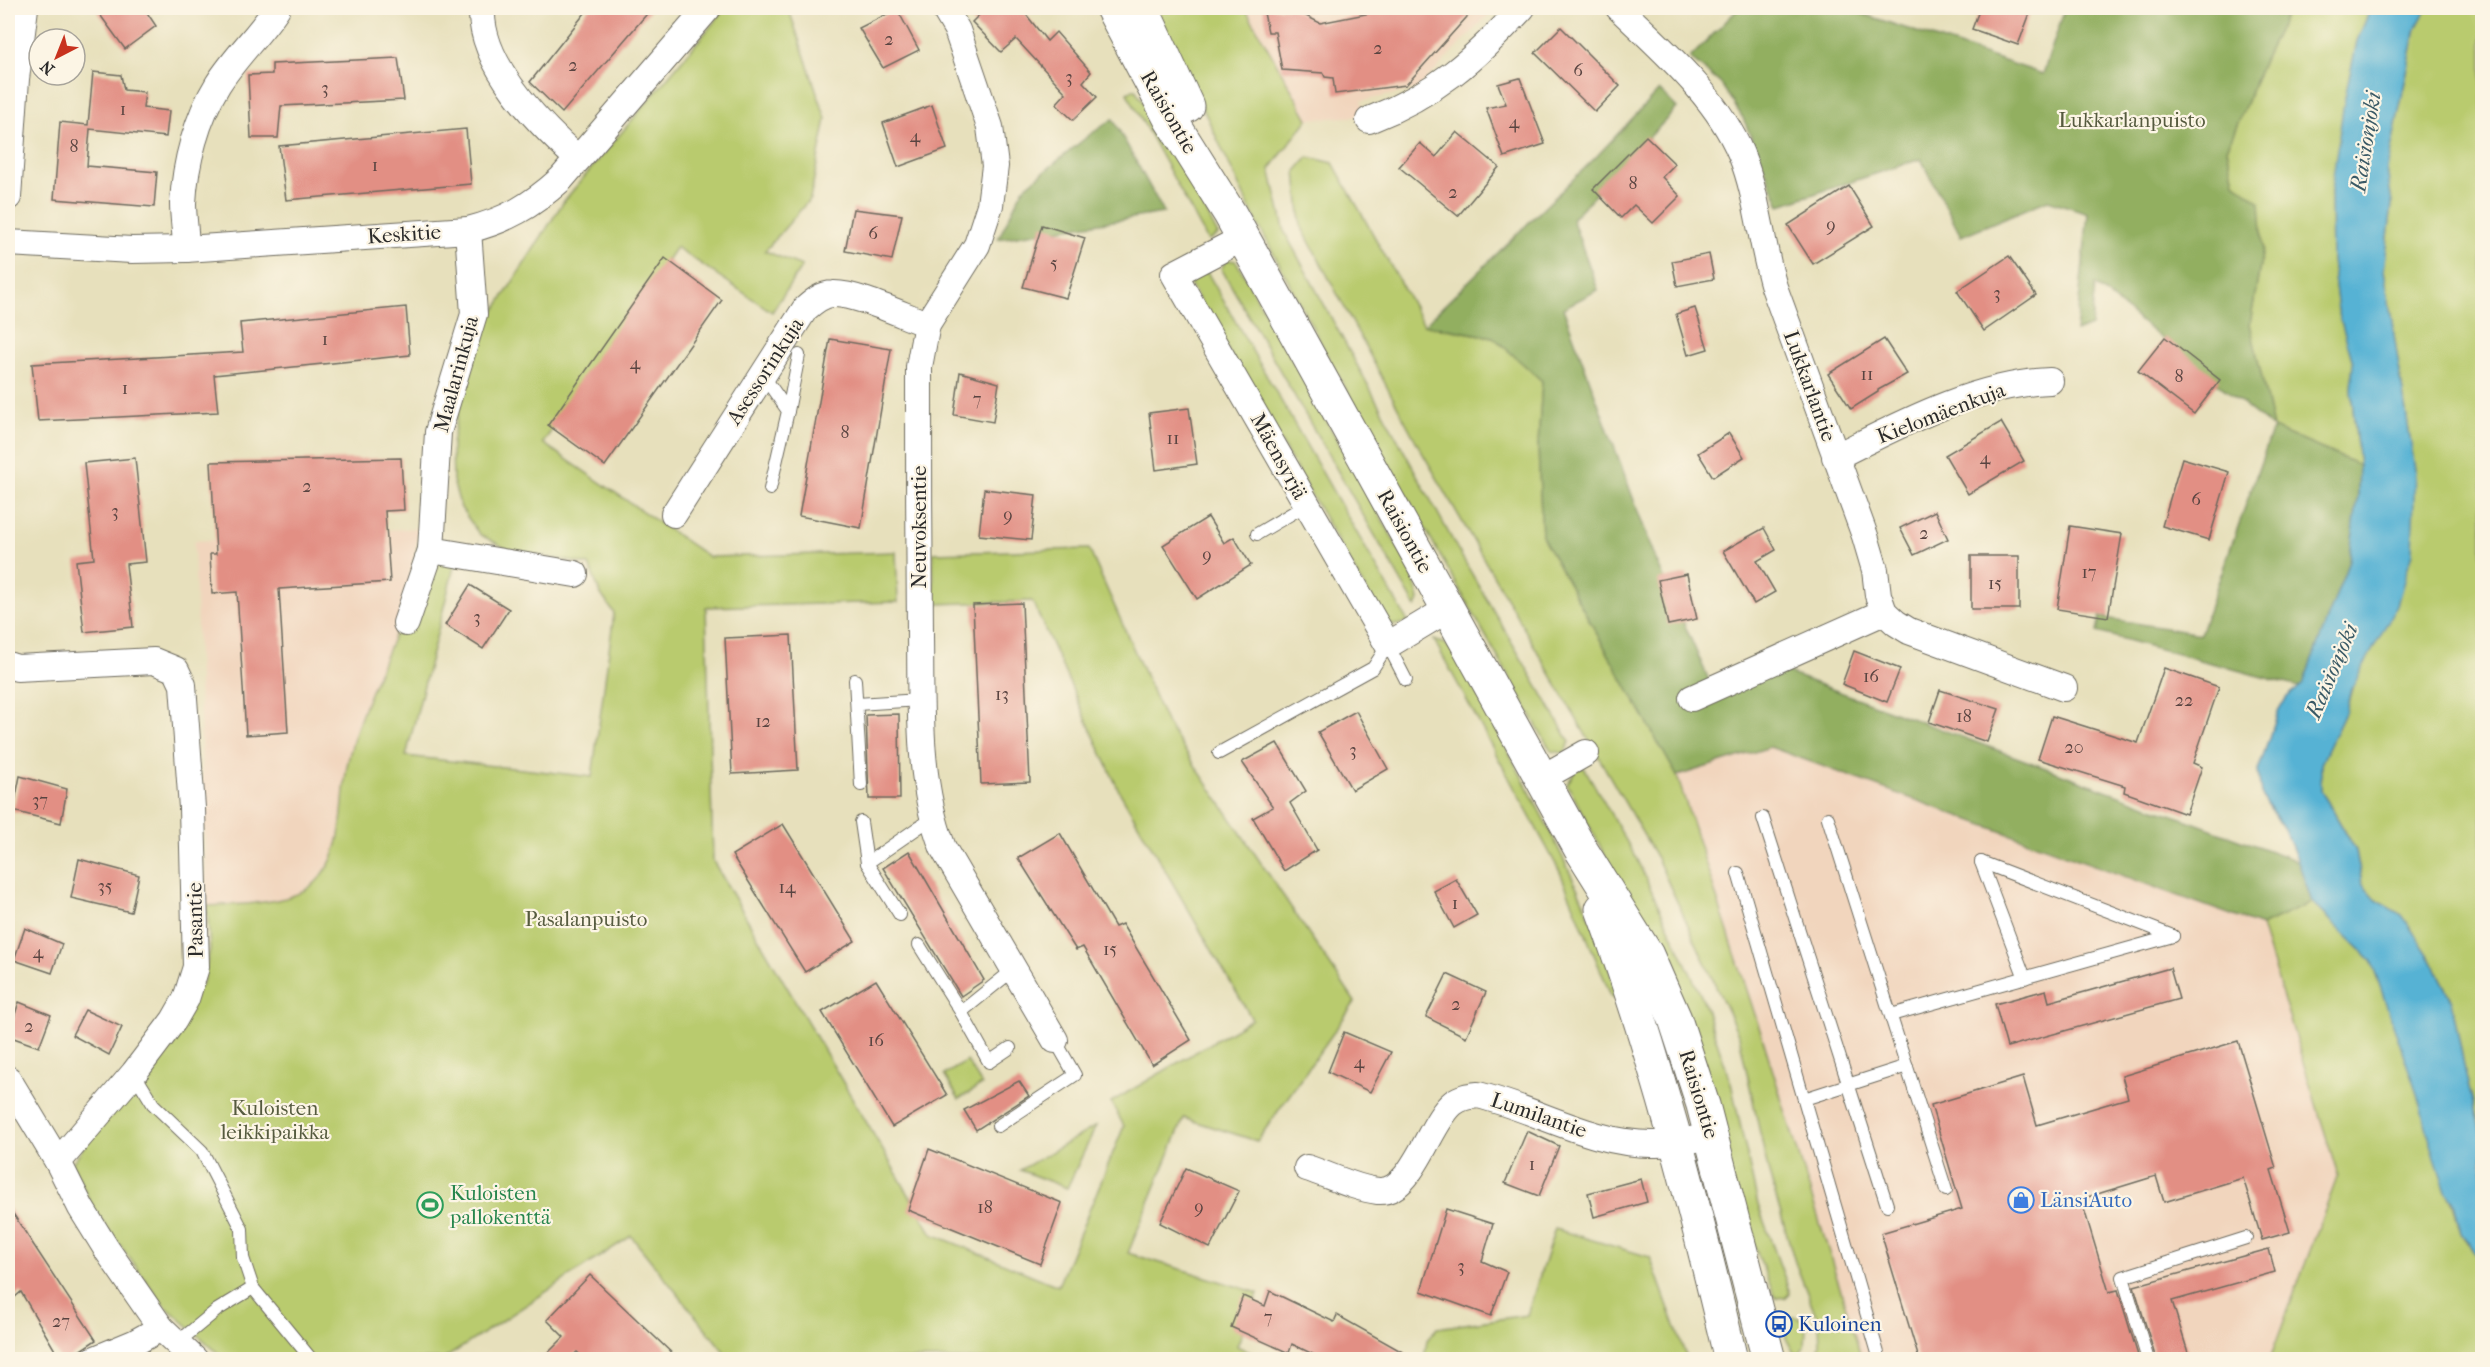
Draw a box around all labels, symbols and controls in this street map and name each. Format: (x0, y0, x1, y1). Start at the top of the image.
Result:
north arrow (27, 27, 87, 87)
house number: 2 (884, 29, 894, 50)
house number: 2 (1373, 38, 1383, 59)
house number: 2 (568, 55, 578, 76)
text: N (36, 56, 58, 79)
house number: 6 (1573, 60, 1583, 81)
street label: Raisiontie (1136, 66, 1202, 158)
house number: 3 (1065, 67, 1073, 88)
house number: 3 (321, 78, 329, 99)
water label: Raisionjoki (2345, 89, 2387, 196)
house number: 1 (120, 99, 126, 120)
park label: Lukkarlanpuisto (2058, 108, 2206, 132)
house number: 4 (1509, 112, 1520, 133)
house number: 4 (910, 126, 921, 147)
house number: 8 (69, 136, 79, 157)
house number: 1 (372, 155, 378, 176)
house number: 8 (1628, 173, 1638, 194)
house number: 2 (1448, 182, 1458, 203)
house number: 9 (1826, 215, 1836, 236)
street label: Keskitie (366, 219, 442, 249)
house number: 6 (868, 223, 878, 244)
house number: 5 (1050, 253, 1058, 274)
house number: 3 (1993, 283, 2001, 304)
street label: Maalarinkuja (429, 313, 483, 435)
street label: Asessorinkuja (721, 313, 809, 430)
street label: Lukkarlantie (1779, 327, 1841, 445)
house number: 1 (322, 329, 328, 350)
house number: 4 (630, 353, 641, 374)
house number: 11 (1861, 364, 1873, 385)
house number: 8 (2174, 366, 2184, 387)
street label: Kielomäenkuja (1874, 377, 2009, 448)
house number: 1 (122, 378, 128, 399)
house number: 7 (973, 389, 982, 410)
street label: Mäensyrjä (1246, 409, 1313, 503)
house number: 8 (840, 422, 850, 443)
house number: 11 (1167, 428, 1179, 449)
house number: 4 (1980, 448, 1991, 469)
street label: Neuvoksentie (907, 465, 931, 589)
house number: 2 (302, 476, 312, 497)
street label: Raisiontie (1372, 485, 1438, 577)
house number: 6 (2191, 489, 2201, 510)
house number: 3 (111, 501, 119, 522)
house number: 9 (1003, 505, 1013, 526)
house number: 2 (1919, 523, 1929, 544)
house number: 9 (1202, 545, 1212, 566)
house number: 17 (2081, 562, 2097, 583)
house number: 15 (1988, 573, 2002, 594)
house number: 3 (473, 607, 481, 628)
water label: Raisionjoki (2300, 618, 2364, 724)
house number: 16 (1863, 666, 1879, 687)
house number: 13 (995, 684, 1009, 705)
house number: 22 (2175, 690, 2193, 711)
house number: 18 (1956, 706, 1972, 727)
house number: 12 (755, 711, 771, 732)
house number: 20 (2064, 737, 2084, 758)
house number: 3 (1349, 740, 1357, 761)
house number: 37 (32, 790, 48, 811)
house number: 35 (97, 876, 113, 897)
house number: 14 (778, 877, 796, 898)
street label: Pasantie (182, 882, 208, 958)
house number: 1 (1452, 893, 1458, 914)
park label: Pasalanpuisto (525, 907, 647, 931)
house number: 15 (1103, 939, 1117, 960)
house number: 4 (33, 942, 44, 963)
house number: 2 (1451, 994, 1461, 1015)
house number: 2 (24, 1016, 34, 1037)
house number: 16 (868, 1030, 884, 1051)
street label: Raisiontie (1674, 1047, 1724, 1141)
house number: 4 (1354, 1052, 1365, 1073)
street label: Lumilantie (1488, 1087, 1590, 1143)
park label: Kuloisten leikkipaikka (220, 1096, 330, 1144)
house number: 1 (1529, 1154, 1535, 1175)
place label: Kuloisten pallokenttä (449, 1181, 551, 1229)
shop icon: LänsiAuto (2006, 1185, 2036, 1215)
place label: LänsiAuto (2040, 1188, 2132, 1212)
sports icon: Kuloisten pallokenttä (415, 1190, 445, 1220)
house number: 18 (977, 1197, 993, 1218)
house number: 9 (1194, 1197, 1204, 1218)
house number: 3 (1457, 1256, 1465, 1277)
house number: 7 (1264, 1307, 1273, 1328)
bus stop icon: Kuloinen (1764, 1309, 1794, 1339)
house number: 27 (52, 1311, 70, 1332)
place label: Kuloinen (1798, 1312, 1882, 1336)

